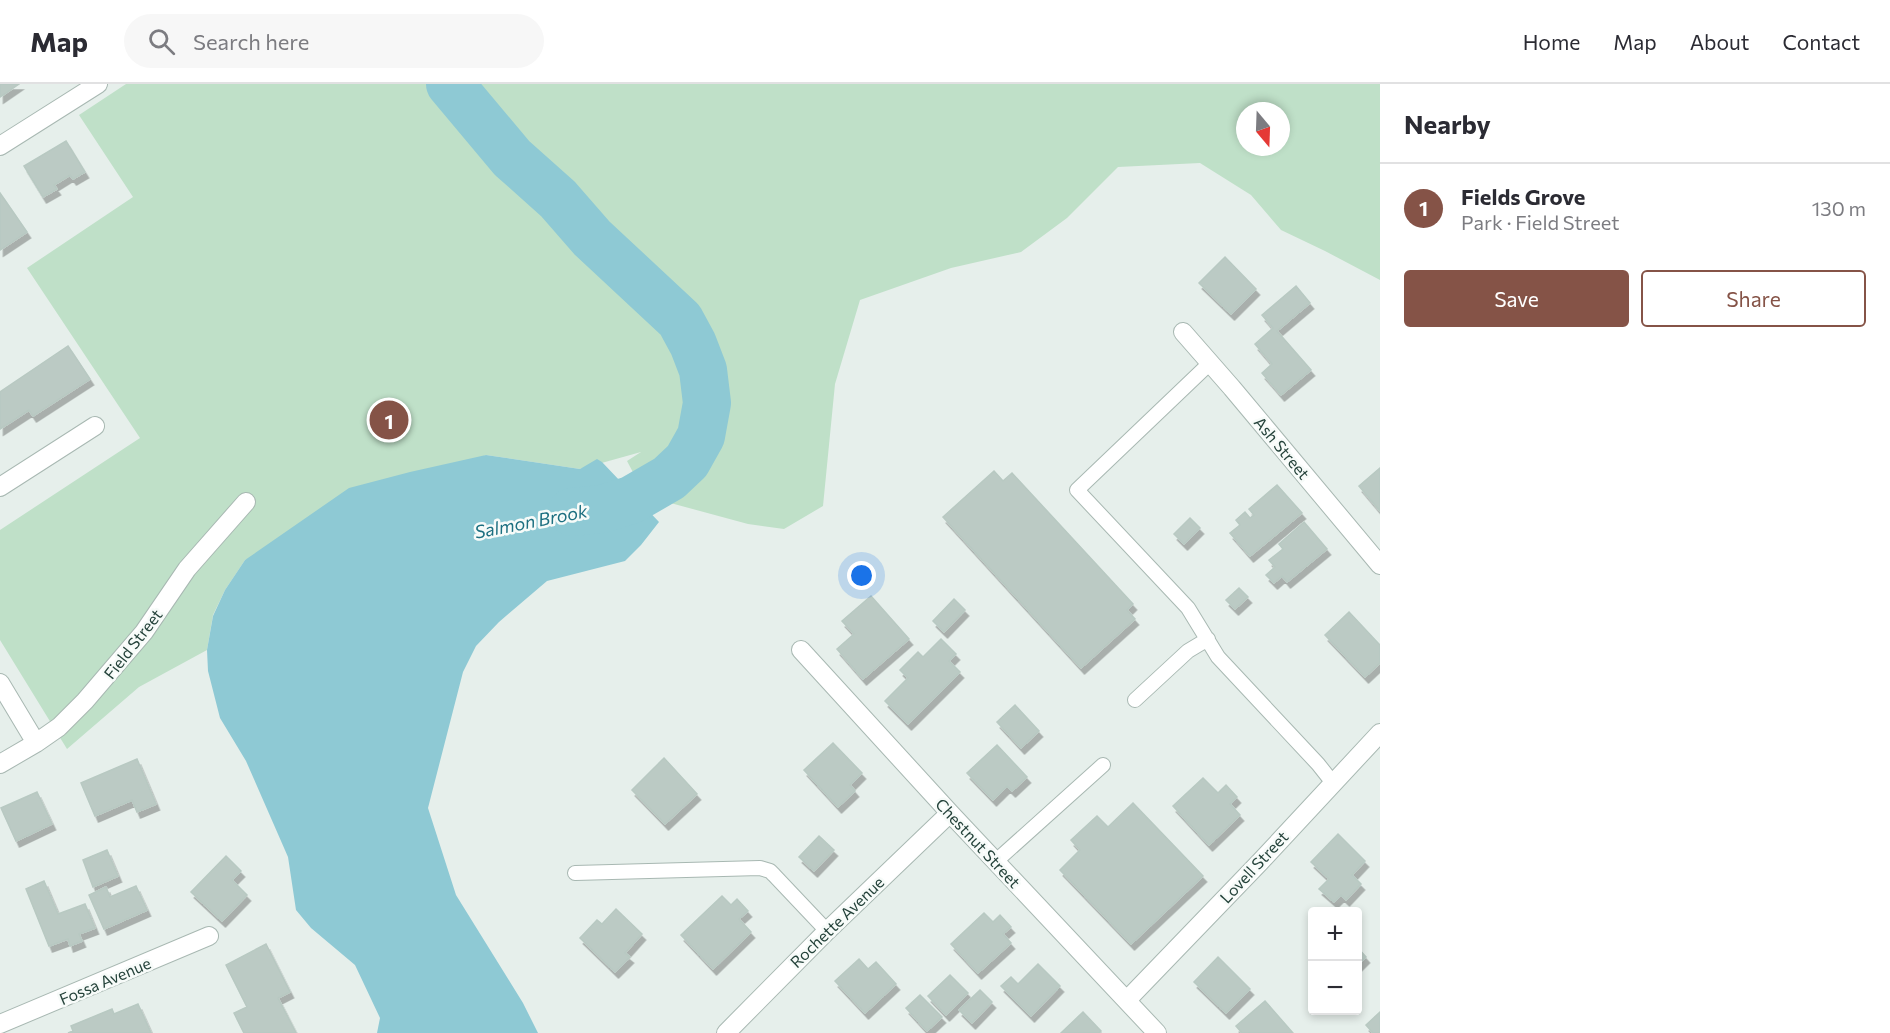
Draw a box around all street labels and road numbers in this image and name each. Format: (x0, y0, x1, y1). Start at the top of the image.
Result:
street label: Ash Street (1251, 413, 1314, 483)
street label: Field Street (99, 605, 166, 682)
street label: Chestnut Street (932, 794, 1025, 892)
street label: Lovell Street (1216, 827, 1292, 906)
street label: Rochette Avenue (786, 872, 887, 971)
street label: Fossa Avenue (56, 953, 153, 1008)

